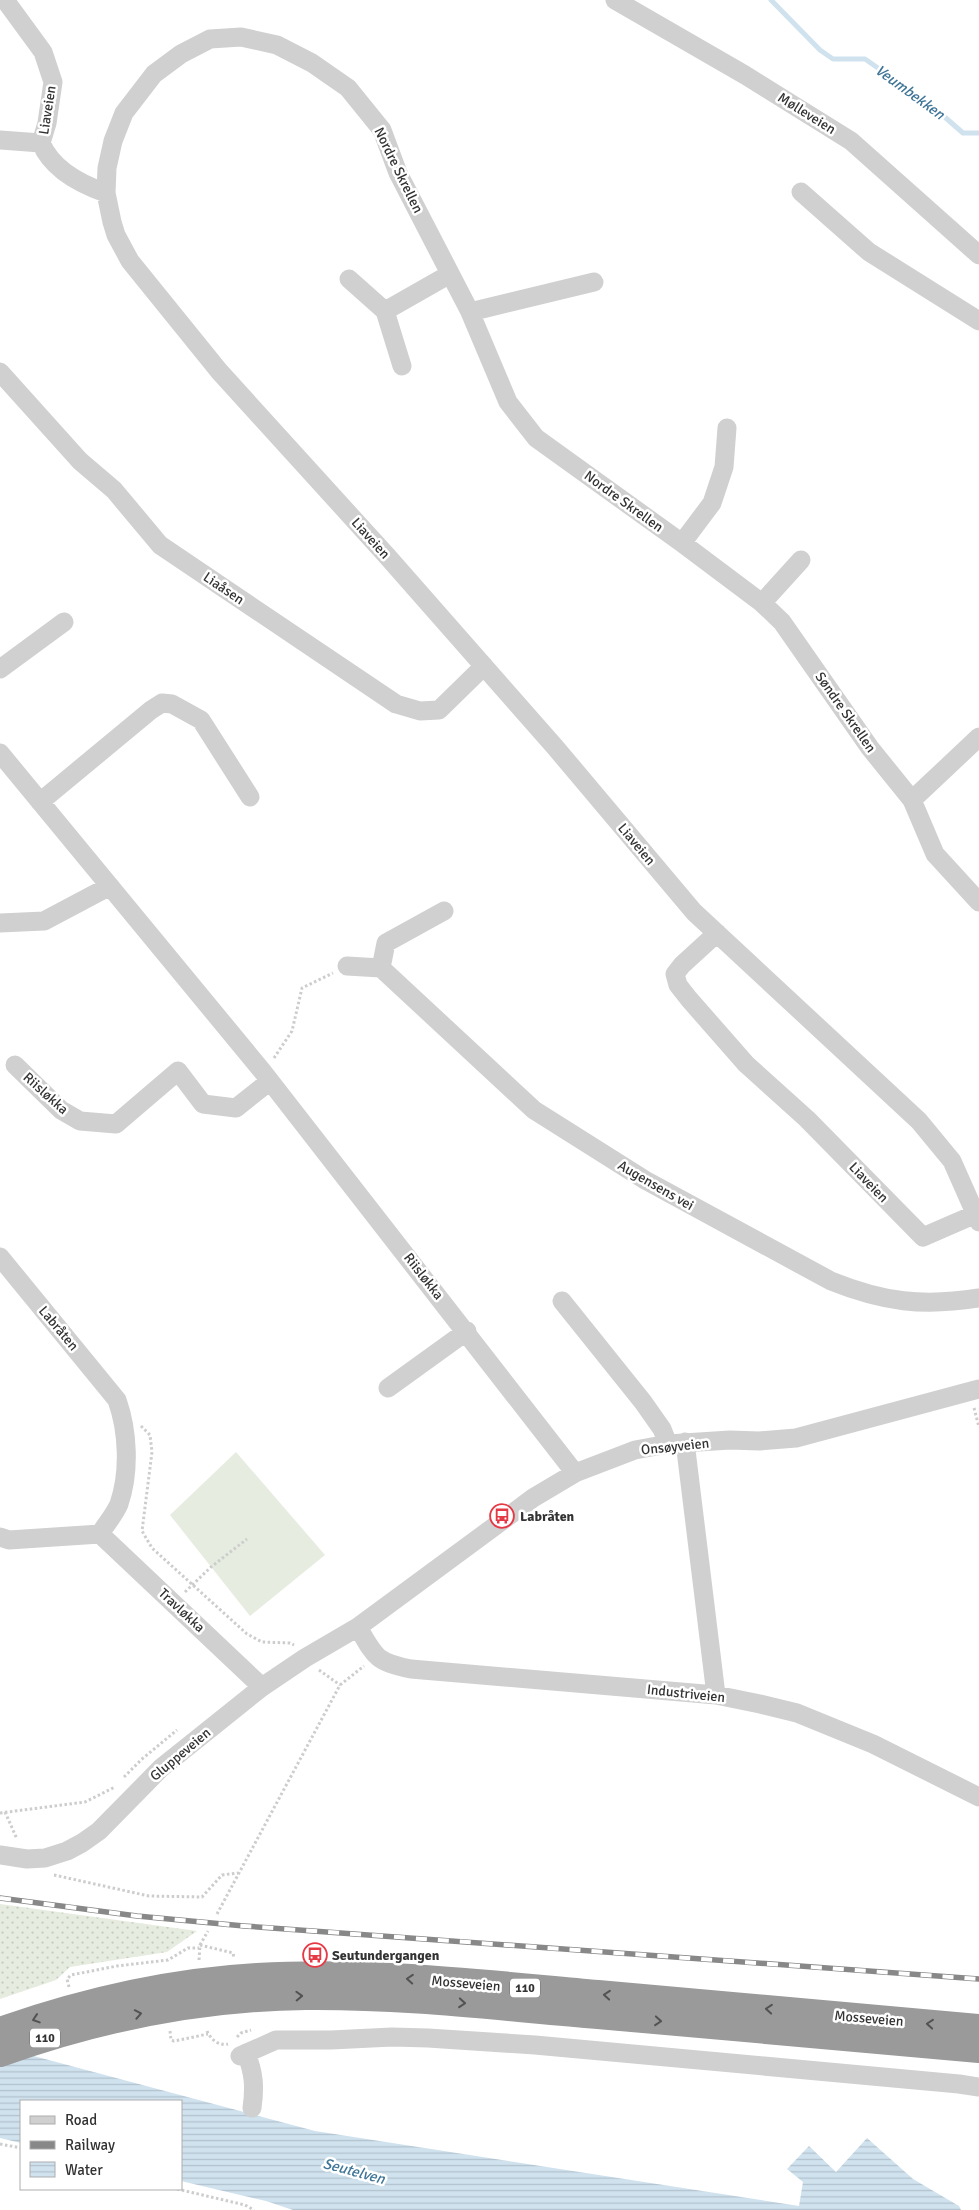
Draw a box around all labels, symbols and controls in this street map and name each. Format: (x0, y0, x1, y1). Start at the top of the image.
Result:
water label: Veumbekken (872, 61, 949, 124)
street label: Liaveien (35, 84, 60, 136)
street label: Mølleveien (775, 89, 839, 138)
street label: Nordre Skrellen (370, 124, 427, 216)
street label: Nordre Skrellen (581, 467, 667, 536)
street label: Liaveien (348, 514, 393, 562)
street label: Liaåsen (200, 569, 247, 608)
street label: Søndre Skrellen (812, 669, 880, 756)
street label: Liaveien (614, 820, 659, 869)
street label: Riisløkka (20, 1069, 72, 1118)
street label: Augensens vei (615, 1157, 697, 1214)
street label: Liaveien (845, 1159, 892, 1206)
street label: Riisløkka (400, 1250, 447, 1303)
street label: Labråten (35, 1303, 82, 1354)
street label: Onsøyveien (640, 1434, 710, 1459)
bus stop icon: Labråten (489, 1503, 515, 1529)
place label: Labråten (520, 1508, 575, 1525)
street label: Travløkka (155, 1585, 208, 1636)
street label: Industriveien (646, 1681, 726, 1706)
street label: Gluppeveien (147, 1724, 214, 1785)
bus stop icon: Seutundergangen (302, 1942, 328, 1968)
place label: Seutundergangen (332, 1947, 440, 1964)
street label: Mosseveien (431, 1972, 501, 1995)
one-way arrow (406, 1973, 414, 1984)
road number: 110 (510, 1979, 540, 1998)
one-way arrow (602, 1990, 610, 2001)
one-way arrow (296, 1991, 304, 2001)
one-way arrow (458, 1998, 466, 2009)
one-way arrow (764, 2004, 772, 2015)
street label: Mosseveien (834, 2007, 904, 2030)
one-way arrow (134, 2009, 142, 2020)
one-way arrow (33, 2013, 41, 2023)
one-way arrow (655, 2015, 663, 2026)
one-way arrow (926, 2019, 934, 2030)
road number: 110 (30, 2029, 60, 2048)
legend (20, 2100, 182, 2190)
text: Road (65, 2111, 97, 2129)
text: Railway (65, 2136, 115, 2154)
water label: Seutelven (321, 2154, 388, 2188)
text: Water (65, 2161, 103, 2179)

